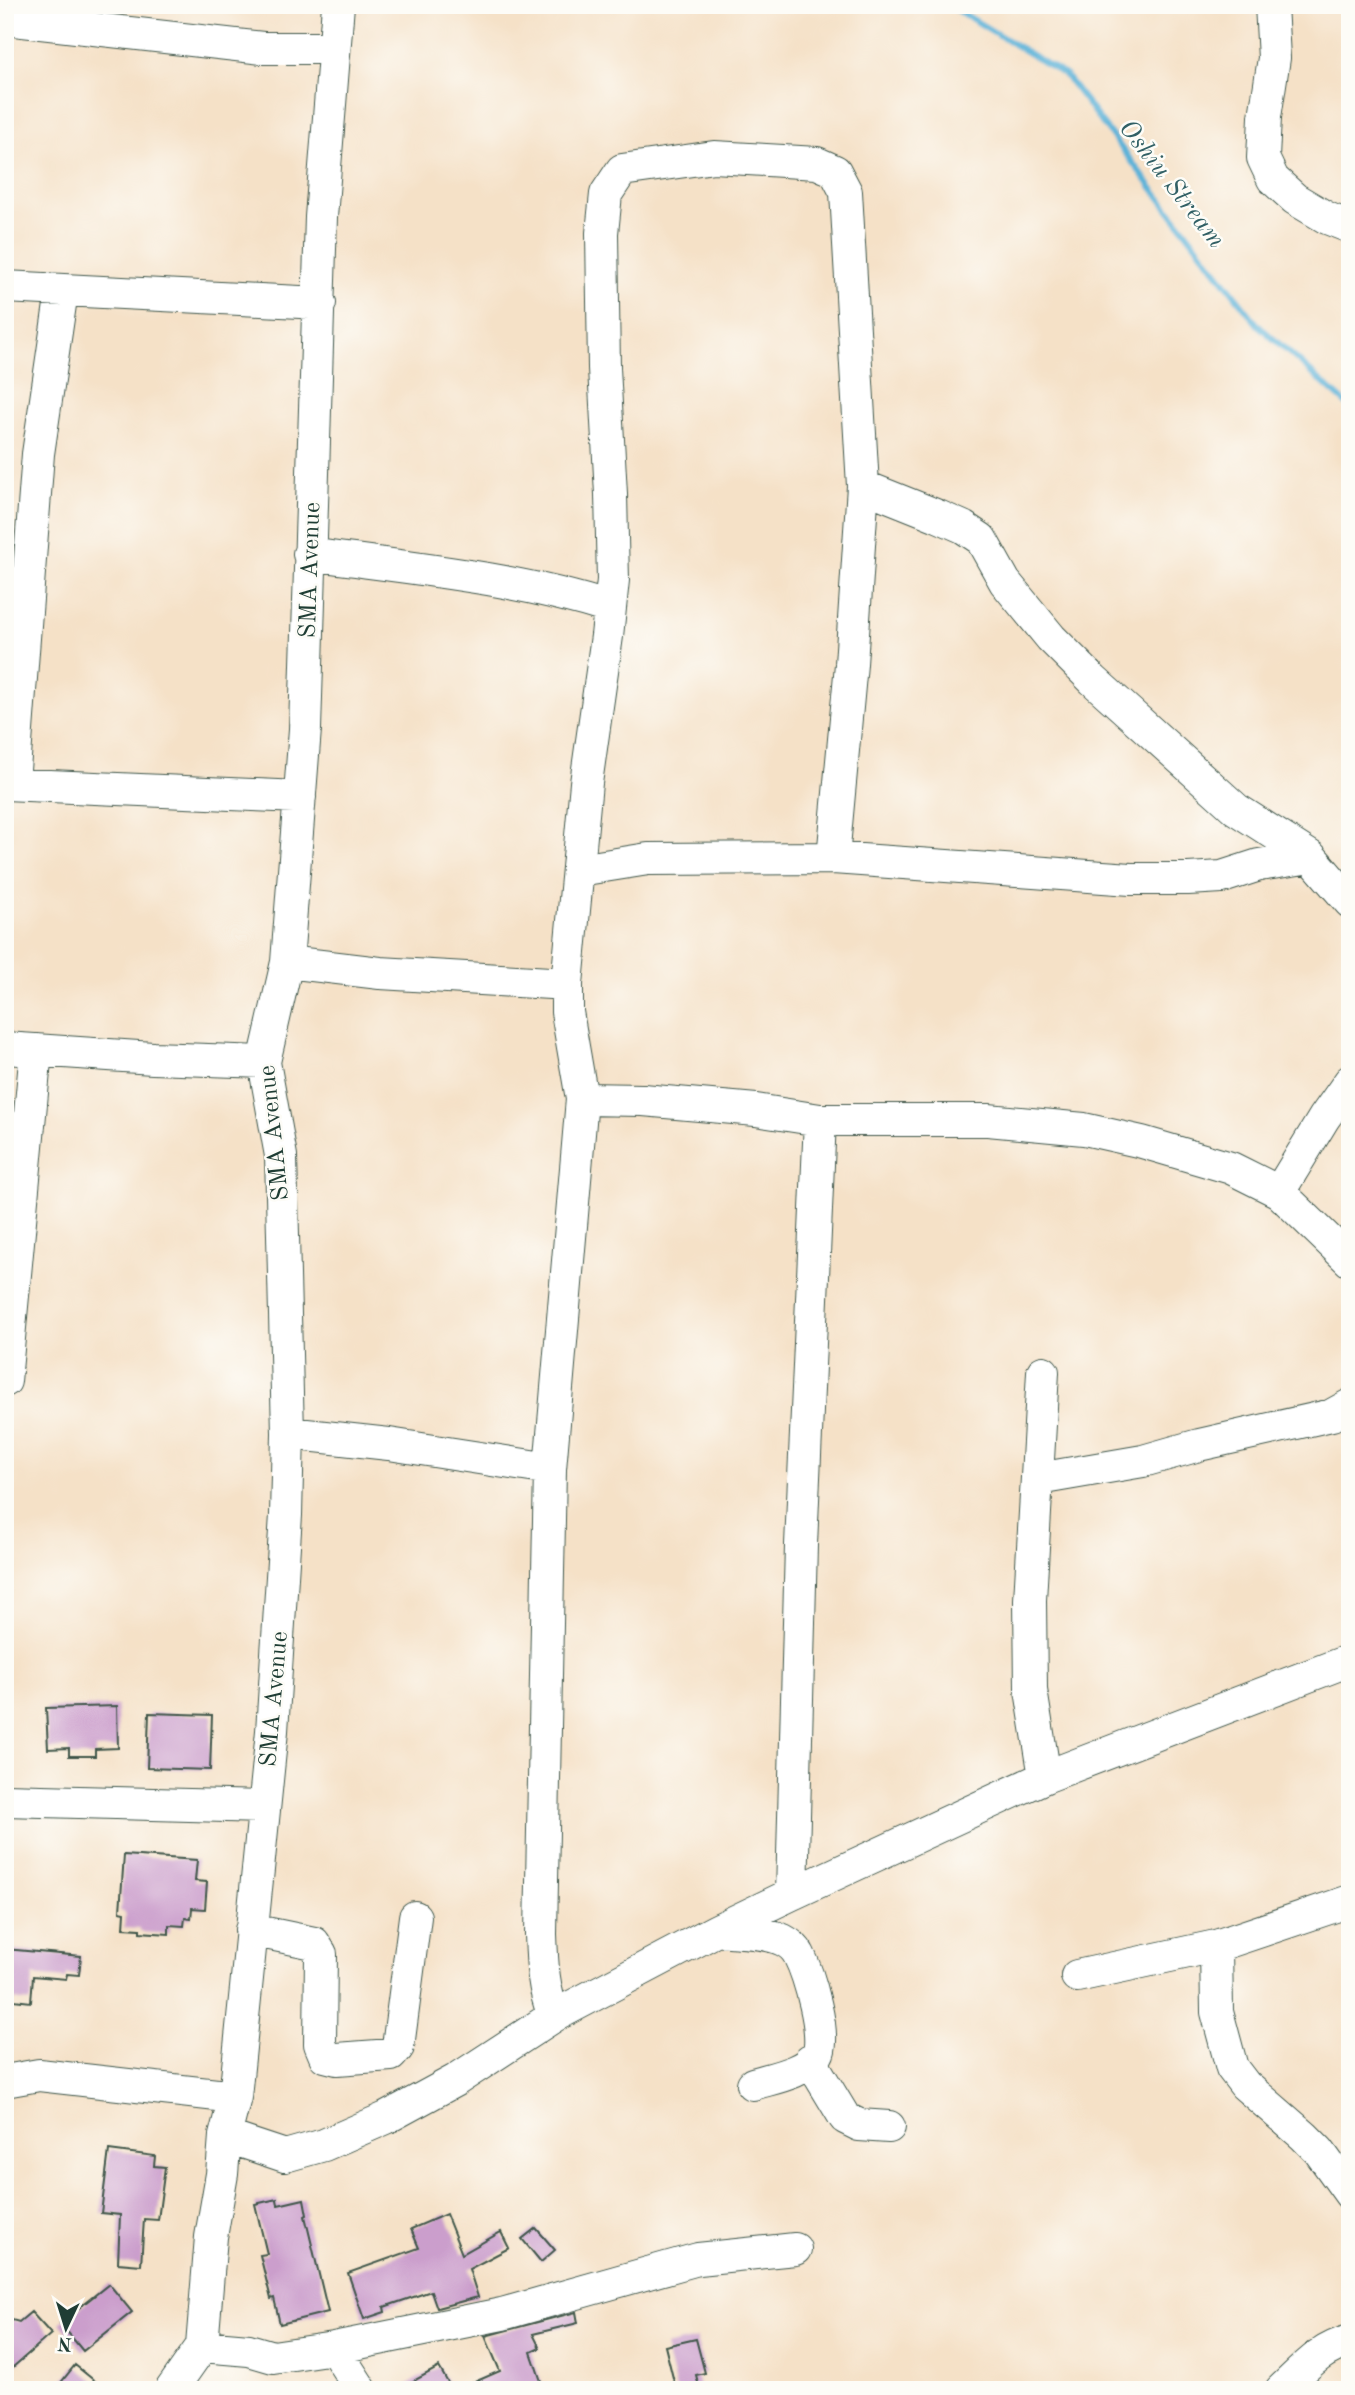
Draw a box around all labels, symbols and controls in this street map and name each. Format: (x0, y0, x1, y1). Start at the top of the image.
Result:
water label: Oshiu Stream (1114, 115, 1229, 253)
street label: SMA Avenue (297, 502, 325, 639)
street label: SMA Avenue (256, 1064, 294, 1202)
street label: SMA Avenue (257, 1630, 293, 1768)
north arrow (32, 2294, 102, 2364)
text: N (57, 2332, 73, 2352)

